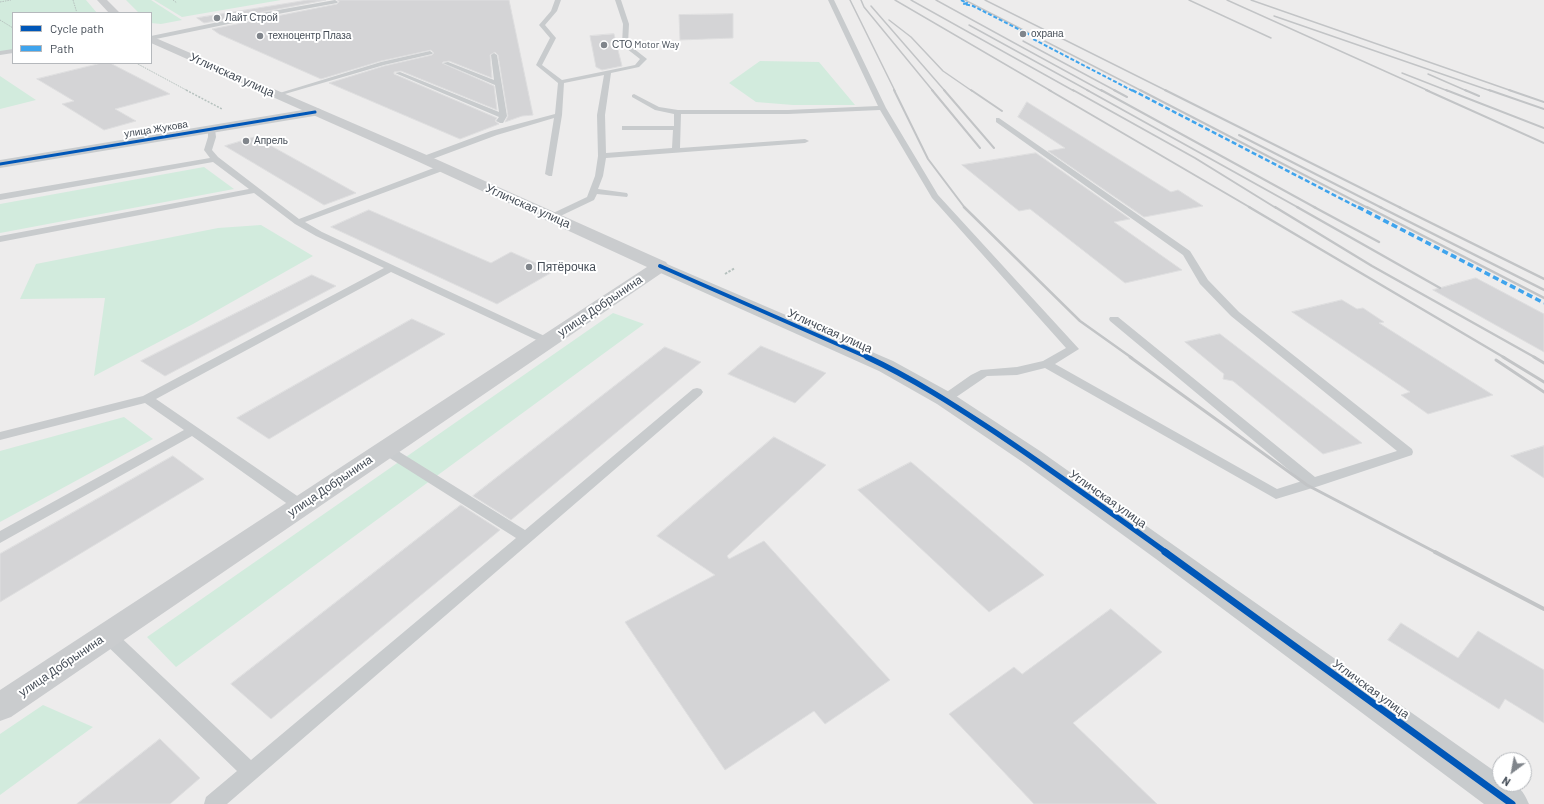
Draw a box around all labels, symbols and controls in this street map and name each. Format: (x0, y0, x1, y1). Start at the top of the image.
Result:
legend (12, 12, 152, 64)
place label: Лайт Строй (225, 12, 278, 24)
marker: Лайт Строй (212, 13, 222, 23)
text: Cycle path (50, 21, 104, 35)
place label: охрана (1031, 28, 1064, 40)
marker: охрана (1018, 29, 1028, 39)
place label: техноцентр Плаза (268, 30, 351, 42)
marker: техноцентр Плаза (255, 31, 265, 41)
place label: СТО Motor Way (612, 39, 679, 51)
marker: СТО Motor Way (599, 40, 609, 50)
text: Path (50, 41, 74, 55)
street label: Угличская улица (187, 50, 277, 100)
street label: улица Жукова (123, 118, 189, 140)
place label: Апрель (254, 135, 288, 147)
marker: Апрель (241, 136, 251, 146)
street label: Угличская улица (483, 181, 573, 231)
place label: Пятёрочка (537, 260, 596, 274)
marker: Пятёрочка (524, 262, 534, 272)
street label: улица Добрынина (555, 272, 645, 340)
street label: Угличская улица (785, 306, 875, 356)
street label: улица Добрынина (285, 452, 375, 520)
street label: Угличская улица (1067, 467, 1149, 531)
street label: улица Добрынина (16, 632, 106, 700)
street label: Угличская улица (1330, 656, 1412, 722)
north arrow (1492, 752, 1532, 792)
text: N (1499, 774, 1512, 789)

